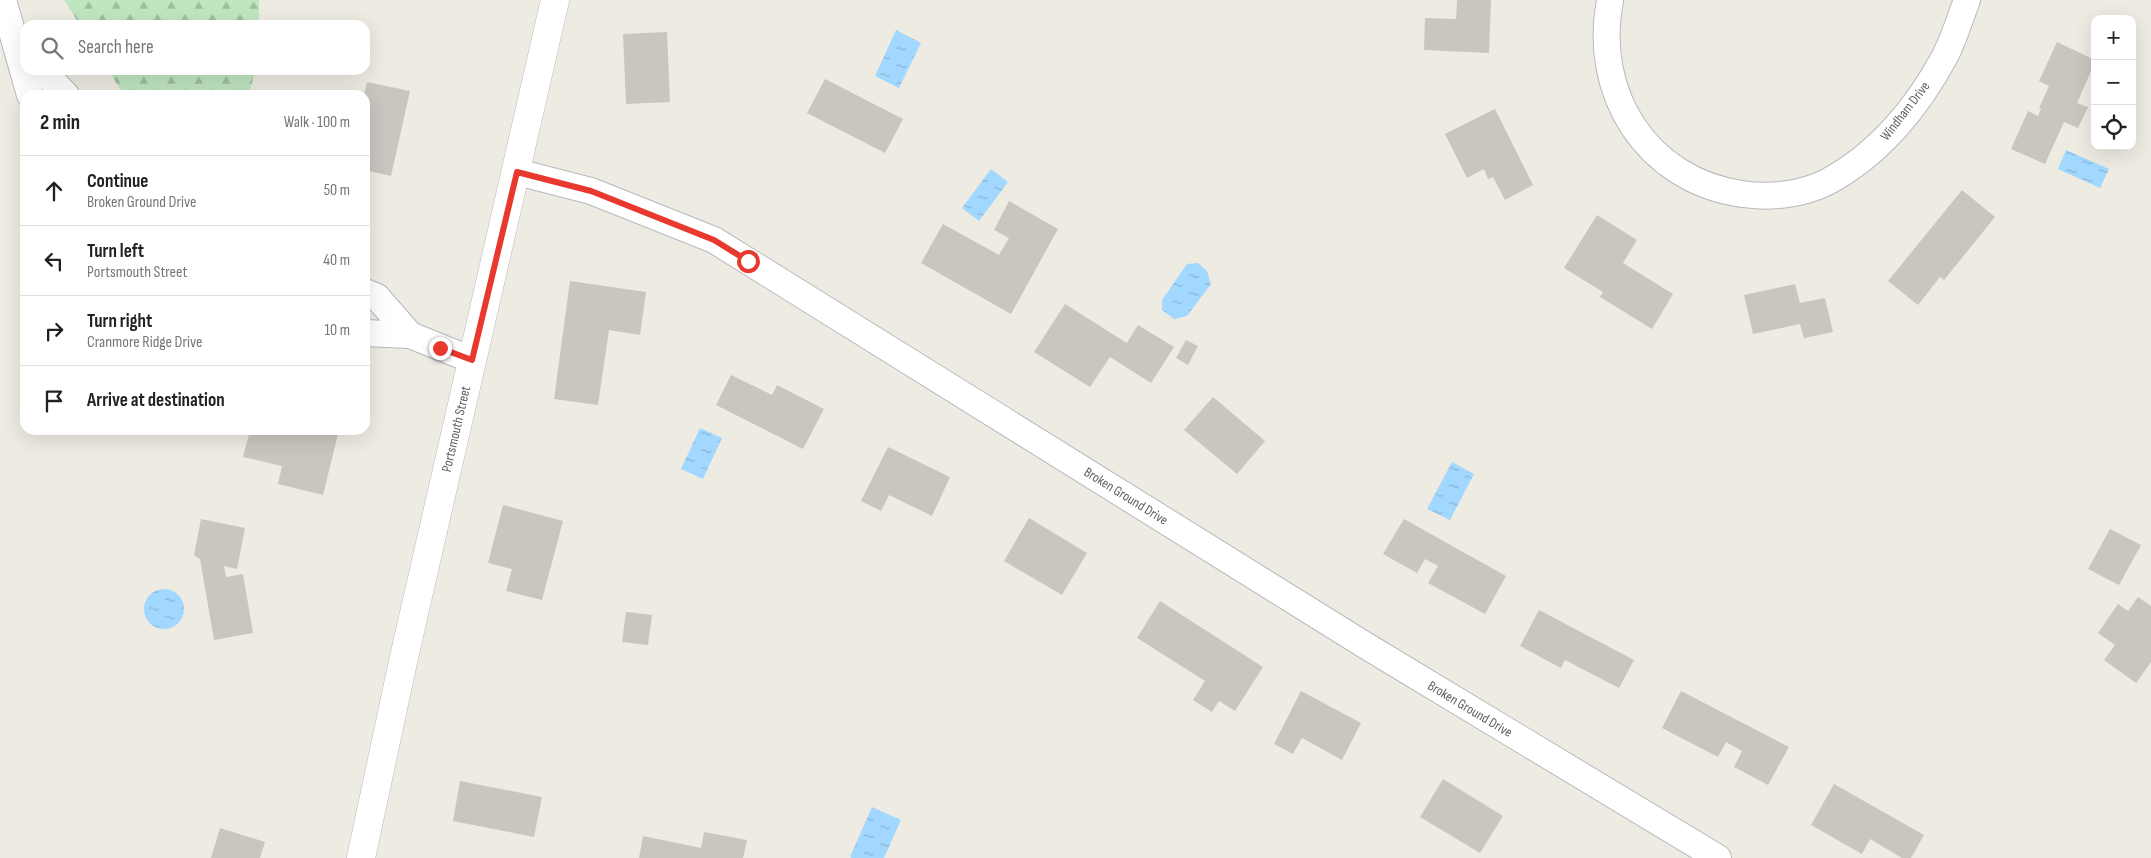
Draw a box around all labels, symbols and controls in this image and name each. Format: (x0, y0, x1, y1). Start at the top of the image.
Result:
map controls (2091, 15, 2136, 150)
button: + (2091, 15, 2136, 60)
search box (20, 20, 370, 75)
icon: search (38, 34, 66, 62)
text: Search here (78, 36, 154, 59)
button: − (2091, 60, 2136, 105)
street label: Windham Drive (1877, 78, 1933, 144)
button: locate (2091, 105, 2136, 150)
text: 2 min (40, 110, 80, 135)
text: Walk · 100 m (284, 113, 350, 132)
text: Continue (87, 170, 148, 193)
icon: ahead (40, 177, 68, 205)
text: 50 m (324, 181, 350, 200)
text: Broken Ground Drive (87, 193, 196, 212)
text: Turn left (87, 240, 144, 263)
icon: left (40, 247, 68, 275)
route start (737, 250, 760, 273)
text: 40 m (323, 251, 350, 270)
text: Portsmouth Street (87, 263, 187, 282)
text: Turn right (87, 310, 152, 333)
icon: right (40, 317, 68, 345)
text: 10 m (324, 321, 350, 340)
text: Cranmore Ridge Drive (87, 333, 203, 352)
route end (429, 337, 452, 360)
street label: Portsmouth Street (438, 384, 474, 474)
icon: arrive (40, 387, 68, 415)
text: Arrive at destination (87, 389, 225, 412)
street label: Broken Ground Drive (1081, 463, 1171, 529)
street label: Broken Ground Drive (1425, 677, 1515, 741)

